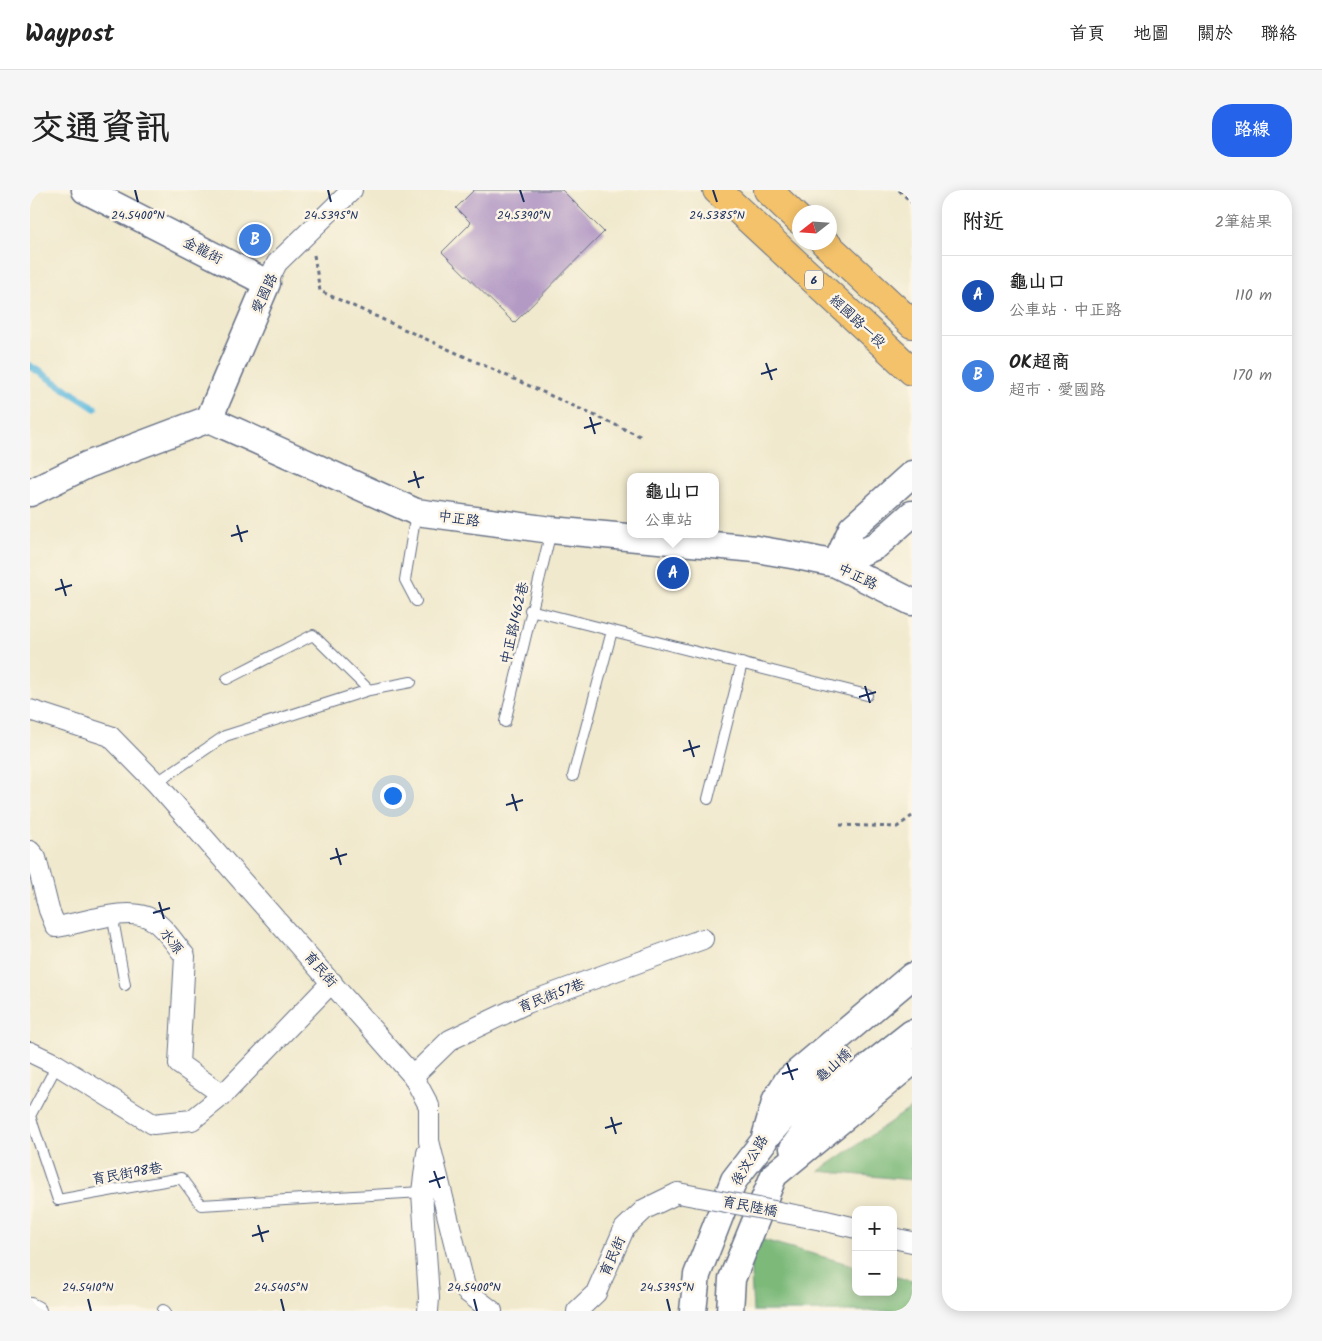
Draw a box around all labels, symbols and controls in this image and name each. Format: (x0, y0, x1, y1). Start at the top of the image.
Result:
text: Waypost (25, 15, 114, 54)
text: 首頁 (1069, 20, 1105, 49)
text: 地圖 (1133, 20, 1169, 49)
text: 關於 (1197, 20, 1233, 49)
text: 聯絡 (1261, 20, 1297, 49)
text: 交通資訊 (30, 102, 170, 158)
button: 路線 (1212, 104, 1292, 157)
north arrow (792, 205, 837, 250)
text: 24.5400°N (111, 206, 165, 225)
text: 24.5395°N (304, 206, 358, 225)
text: 24.5390°N (497, 206, 551, 225)
text: 24.5385°N (689, 206, 745, 225)
text: 附近 (962, 206, 1004, 239)
text: 2筆結果 (1215, 210, 1272, 235)
pin: B (239, 221, 271, 259)
street label: 金龍街 (179, 232, 226, 270)
text: 龜山口 (1009, 268, 1066, 298)
street label: 愛國路 (246, 270, 284, 317)
road number: 6 (805, 270, 823, 290)
text: A (973, 283, 983, 308)
text: 110 m (1235, 283, 1272, 308)
street label: 經國路一段 (824, 290, 890, 354)
text: 公車站 · 中正路 (1009, 298, 1122, 323)
text: OK超商 (1009, 348, 1070, 378)
text: B (973, 363, 983, 388)
text: 170 m (1232, 363, 1272, 388)
text: 超市 · 愛國路 (1009, 378, 1106, 403)
popup (627, 473, 719, 538)
text: 龜山口 (644, 478, 702, 508)
street label: 中正路 (437, 505, 481, 533)
text: 公車站 (644, 508, 693, 533)
pin: A (657, 554, 689, 592)
street label: 中正路 (834, 558, 881, 596)
street label: 中正路1462巷 (495, 579, 535, 667)
your location (380, 783, 406, 809)
street label: 水源 (154, 924, 188, 959)
street label: 育民街 (298, 947, 342, 993)
street label: 育民街57巷 (515, 973, 589, 1019)
street label: 龜山橋 (811, 1044, 857, 1088)
street label: 後汶公路 (726, 1131, 774, 1190)
street label: 育民街98巷 (90, 1157, 165, 1191)
street label: 育民陸橋 (720, 1191, 779, 1223)
map controls (852, 1206, 897, 1296)
button: + (852, 1206, 897, 1251)
street label: 育民街 (594, 1233, 632, 1280)
button: − (852, 1251, 897, 1296)
text: 24.5410°N (62, 1278, 114, 1297)
text: 24.5405°N (254, 1278, 308, 1297)
text: 24.5400°N (447, 1278, 501, 1297)
text: 24.5395°N (640, 1278, 694, 1297)

